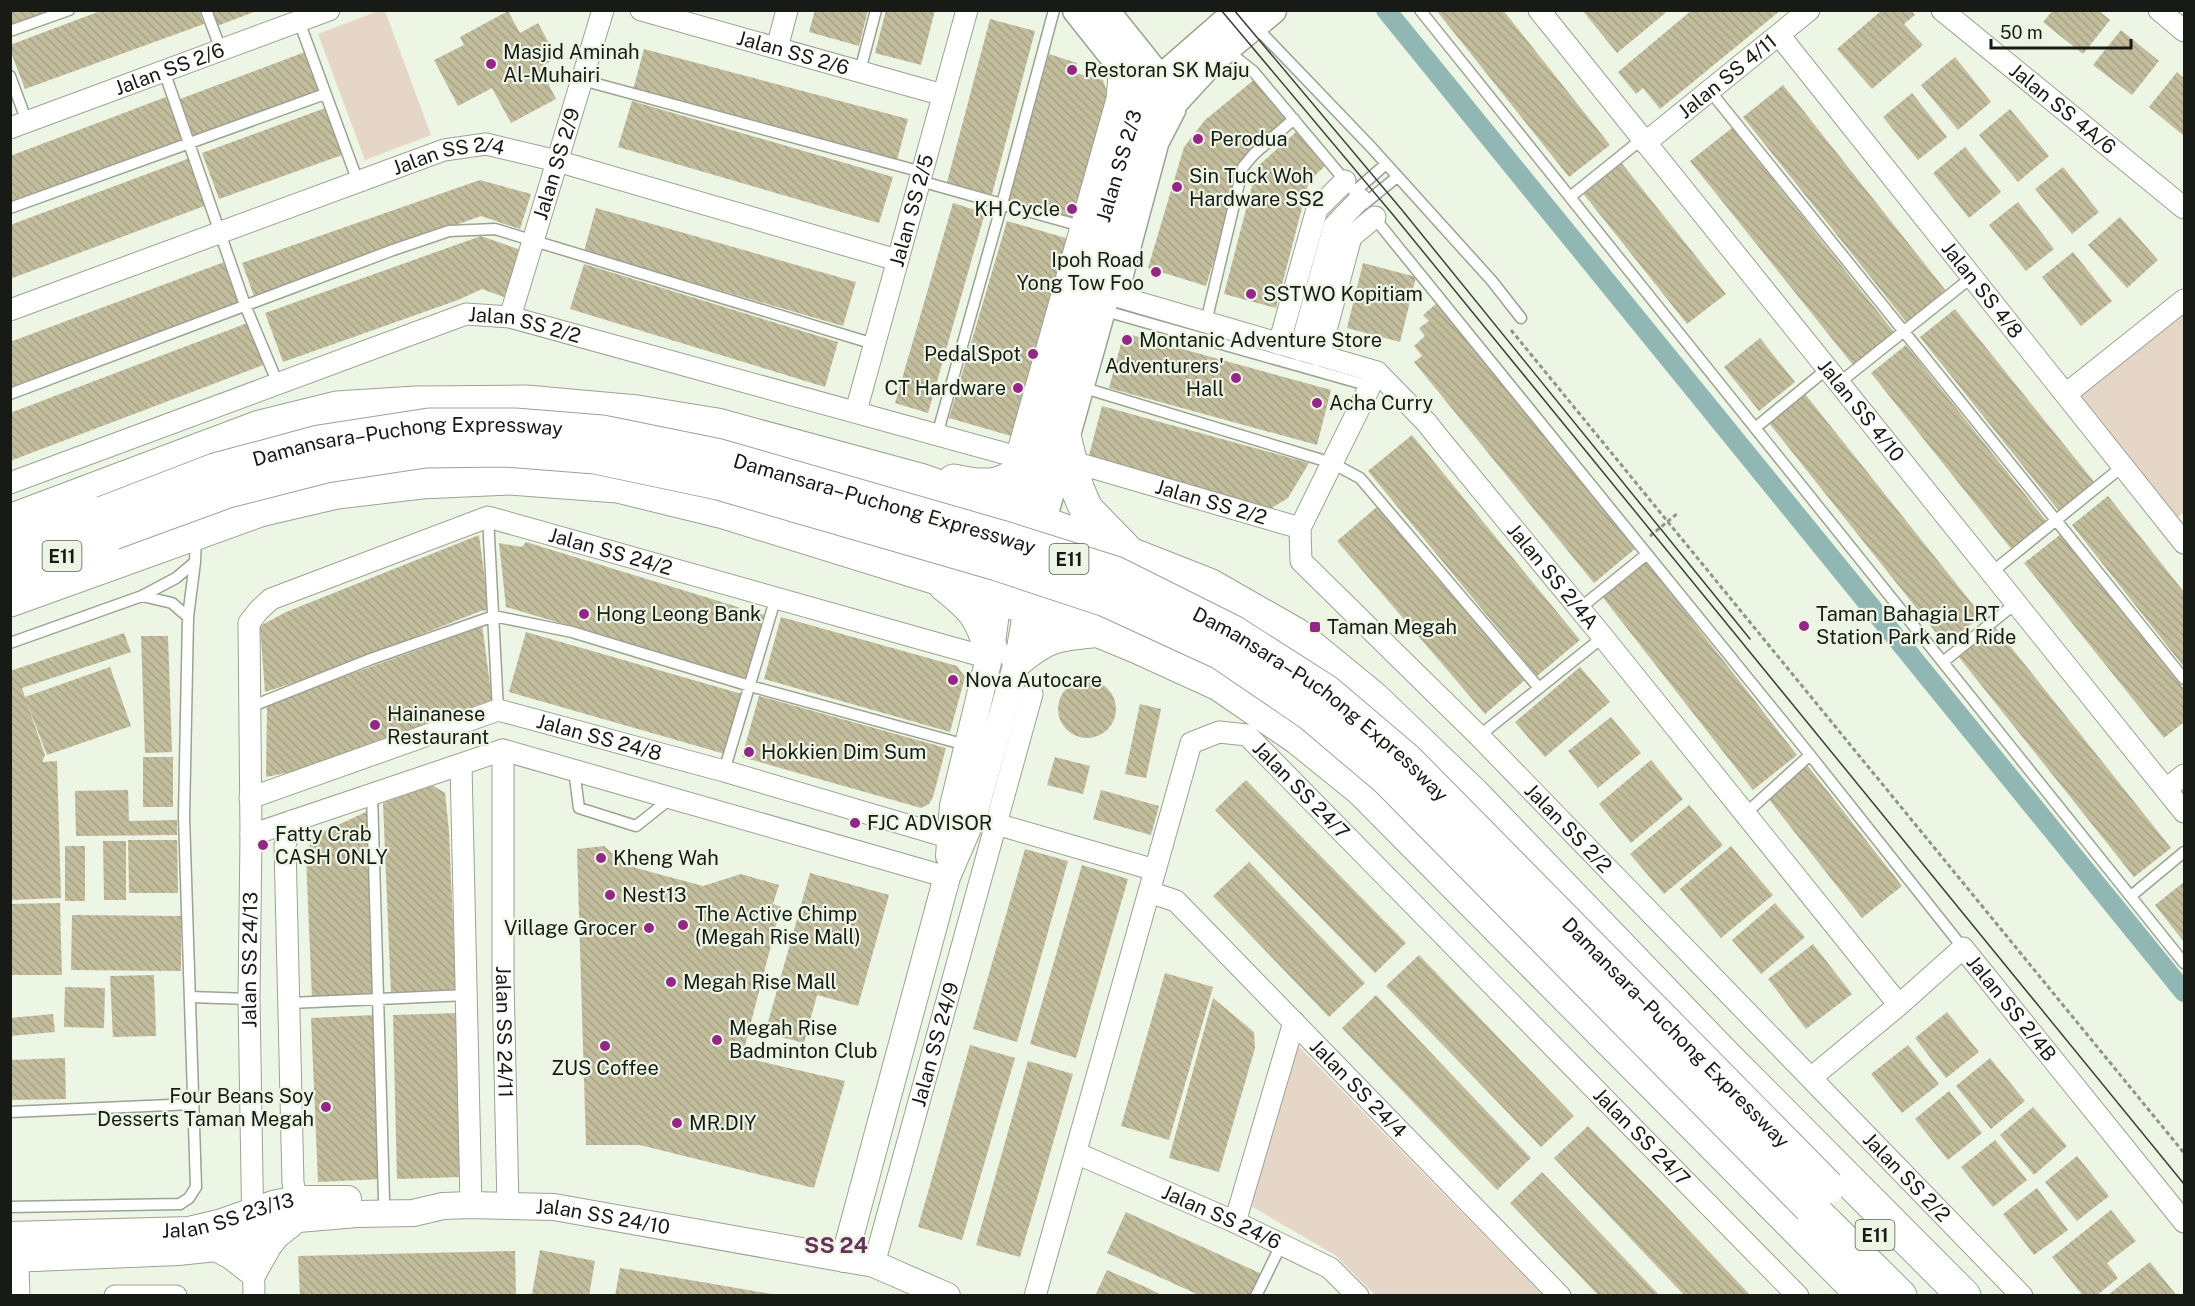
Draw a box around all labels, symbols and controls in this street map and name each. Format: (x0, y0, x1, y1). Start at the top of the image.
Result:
scale bar (1991, 12, 2130, 50)
text: 50 m (2000, 22, 2043, 43)
street label: Jalan SS 2/6 (734, 26, 852, 80)
street label: Jalan SS 4/11 (1673, 29, 1781, 123)
street label: Jalan SS 2/6 (111, 38, 228, 100)
place label: Masjid Aminah Al-Muhairi (503, 40, 640, 87)
marker: Masjid Aminah Al-Muhairi (484, 57, 498, 71)
place label: Restoran SK Maju (1084, 58, 1250, 82)
street label: Jalan SS 4A/6 (2005, 58, 2121, 159)
marker: Restoran SK Maju (1065, 63, 1079, 77)
street label: Jalan SS 2/9 (528, 105, 585, 223)
street label: Jalan SS 2/3 (1091, 107, 1147, 225)
place label: Perodua (1210, 127, 1287, 151)
street label: Jalan SS 2/4 (389, 132, 507, 180)
marker: Perodua (1191, 132, 1205, 146)
street label: Jalan SS 2/5 (884, 151, 939, 270)
place label: Sin Tuck Woh Hardware SS2 (1189, 164, 1324, 211)
marker: Sin Tuck Woh Hardware SS2 (1170, 180, 1184, 194)
place label: KH Cycle (974, 197, 1060, 221)
marker: KH Cycle (1065, 202, 1079, 216)
street label: Jalan SS 4/8 (1936, 237, 2028, 343)
place label: Ipoh Road Yong Tow Foo (1017, 248, 1144, 295)
marker: Ipoh Road Yong Tow Foo (1149, 265, 1163, 279)
place label: SSTWO Kopitiam (1263, 282, 1423, 306)
marker: SSTWO Kopitiam (1244, 287, 1258, 301)
street label: Jalan SS 2/2 (467, 302, 584, 348)
place label: Montanic Adventure Store (1139, 328, 1382, 352)
marker: Montanic Adventure Store (1120, 333, 1134, 347)
place label: PedalSpot (924, 342, 1021, 366)
marker: PedalSpot (1026, 347, 1040, 361)
place label: Adventurers' Hall (1105, 354, 1224, 401)
street label: Jalan SS 4/10 (1813, 355, 1909, 466)
marker: Adventurers' Hall (1229, 371, 1243, 385)
place label: CT Hardware (885, 376, 1006, 400)
marker: CT Hardware (1011, 381, 1025, 395)
place label: Acha Curry (1329, 391, 1434, 415)
marker: Acha Curry (1310, 396, 1324, 410)
street label: Damansara–Puchong Expressway (250, 412, 564, 471)
street label: Damansara–Puchong Expressway (731, 448, 1039, 559)
street label: Jalan SS 2/2 (1153, 475, 1270, 530)
street label: Jalan SS 2/4A (1502, 519, 1603, 634)
street label: Jalan SS 24/2 (546, 523, 675, 580)
road number: E11 (42, 541, 82, 571)
road number: E11 (1050, 544, 1088, 574)
place label: Hong Leong Bank (596, 602, 761, 626)
street label: Damansara–Puchong Expressway (1189, 602, 1453, 807)
place label: Taman Bahagia LRT Station Park and Ride (1816, 602, 2016, 649)
marker: Hong Leong Bank (577, 607, 591, 621)
place label: Taman Megah (1327, 615, 1457, 639)
marker: Taman Bahagia LRT Station Park and Ride (1797, 619, 1811, 633)
marker: Taman Megah (1308, 620, 1322, 634)
place label: Nova Autocare (965, 668, 1102, 692)
marker: Nova Autocare (946, 673, 960, 687)
place label: Hainanese Restaurant (387, 702, 489, 749)
street label: Jalan SS 24/8 (534, 709, 664, 766)
marker: Hainanese Restaurant (368, 718, 382, 732)
street label: Jalan SS 24/7 (1248, 736, 1354, 844)
place label: Hokkien Dim Sum (761, 740, 926, 764)
marker: Hokkien Dim Sum (742, 745, 756, 759)
street label: Jalan SS 2/2 (1520, 779, 1617, 878)
place label: FJC ADVISOR (867, 811, 992, 835)
marker: FJC ADVISOR (848, 816, 862, 830)
place label: Fatty Crab CASH ONLY (275, 822, 388, 869)
marker: Fatty Crab CASH ONLY (256, 838, 270, 852)
place label: Kheng Wah (613, 846, 719, 870)
marker: Kheng Wah (594, 851, 608, 865)
place label: Nest13 (622, 883, 687, 907)
marker: Nest13 (603, 888, 617, 902)
street label: Jalan SS 24/13 (237, 892, 262, 1028)
place label: The Active Chimp (Megah Rise Mall) (695, 902, 861, 949)
street label: Damansara–Puchong Expressway (1557, 913, 1795, 1153)
place label: Village Grocer (504, 916, 637, 940)
marker: The Active Chimp (Megah Rise Mall) (676, 918, 690, 932)
marker: Village Grocer (642, 921, 656, 935)
street label: Jalan SS 2/4B (1962, 950, 2061, 1066)
street label: Jalan SS 24/11 (491, 966, 518, 1098)
place label: Megah Rise Mall (683, 970, 837, 994)
marker: Megah Rise Mall (664, 975, 678, 989)
street label: Jalan SS 24/9 (906, 979, 964, 1109)
place label: Megah Rise Badminton Club (729, 1016, 877, 1063)
marker: Megah Rise Badminton Club (710, 1033, 724, 1047)
street label: Jalan SS 24/4 (1305, 1034, 1412, 1143)
marker: ZUS Coffee (598, 1039, 612, 1053)
place label: ZUS Coffee (551, 1056, 659, 1080)
street label: Jalan SS 24/7 (1588, 1083, 1695, 1191)
place label: Four Beans Soy Desserts Taman Megah (97, 1084, 314, 1131)
marker: Four Beans Soy Desserts Taman Megah (319, 1100, 333, 1114)
place label: MR.DIY (689, 1111, 756, 1135)
marker: MR.DIY (670, 1116, 684, 1130)
street label: Jalan SS 2/2 (1858, 1127, 1955, 1227)
street label: Jalan SS 24/6 (1158, 1180, 1285, 1254)
street label: Jalan SS 23/13 (161, 1188, 296, 1243)
street label: Jalan SS 24/10 (535, 1195, 672, 1239)
road number: E11 (1856, 1220, 1894, 1250)
district label: SS 24 (804, 1232, 868, 1258)

